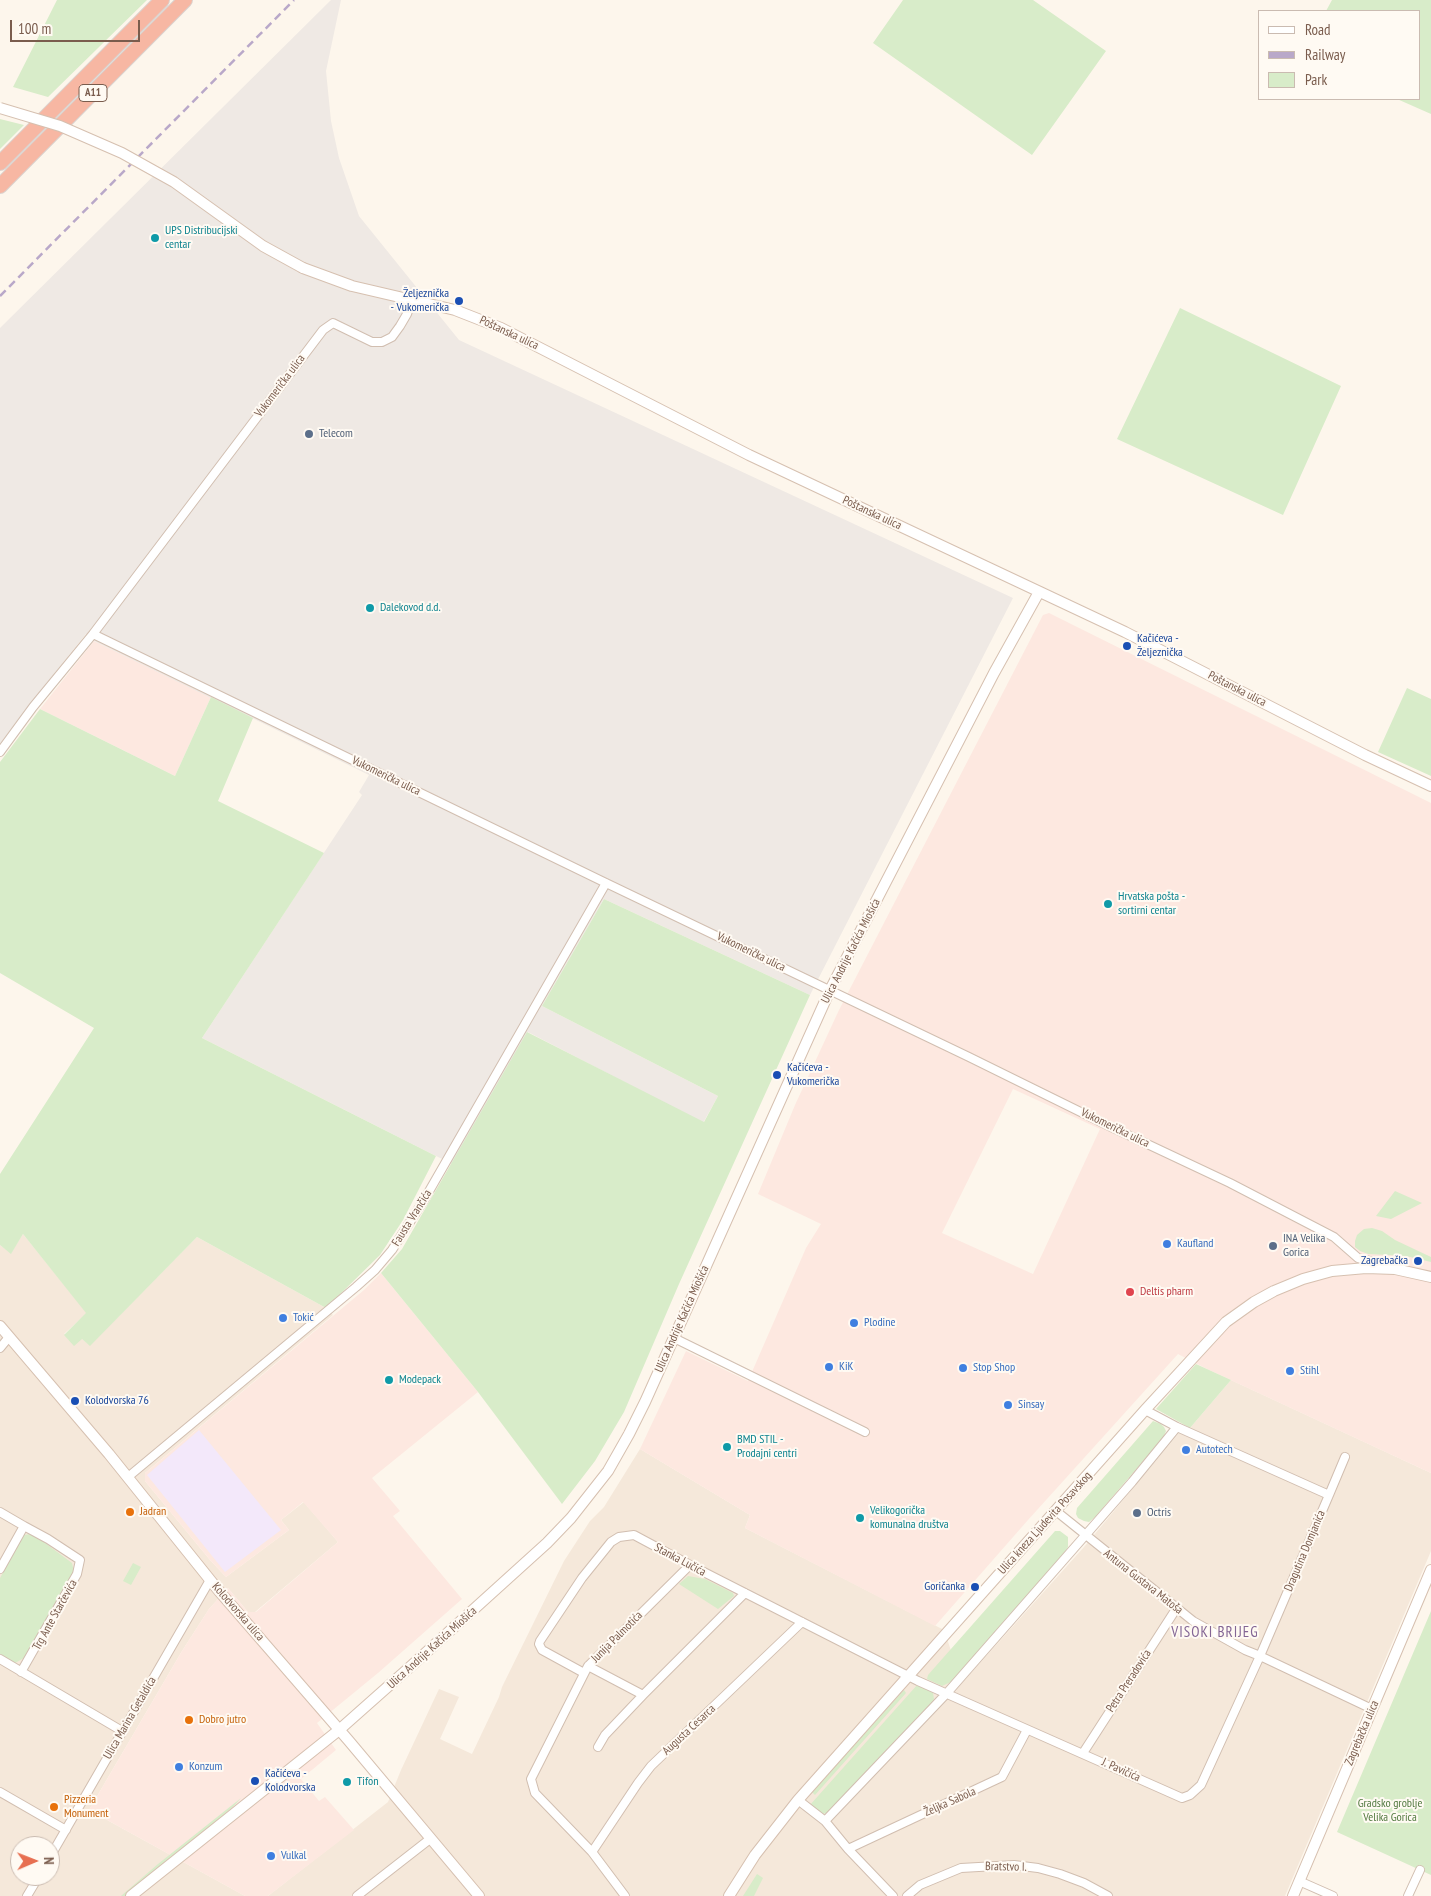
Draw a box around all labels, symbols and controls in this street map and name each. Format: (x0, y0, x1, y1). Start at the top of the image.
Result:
scale bar (12, 10, 142, 42)
legend (1258, 10, 1421, 100)
text: 100 m (18, 19, 51, 38)
text: Road (1305, 20, 1331, 39)
text: Railway (1305, 45, 1345, 64)
text: Park (1305, 70, 1327, 89)
road number: A11 (79, 85, 107, 102)
place label: UPS Distribucijski centar (165, 224, 238, 252)
marker: UPS Distribucijski centar (149, 232, 161, 244)
place label: Željeznička - Vukomerička (391, 287, 449, 315)
marker: Željeznička - Vukomerička (453, 295, 465, 307)
street label: Poštanska ulica (477, 313, 541, 353)
street label: Vukomerička ulica (252, 352, 308, 420)
place label: Telecom (319, 427, 353, 441)
marker: Telecom (303, 428, 315, 440)
street label: Poštanska ulica (840, 493, 904, 533)
place label: Dalekovod d.d. (380, 601, 441, 615)
marker: Dalekovod d.d. (364, 602, 376, 614)
place label: Kačićeva - Željeznička (1137, 632, 1183, 660)
marker: Kačićeva - Željeznička (1121, 640, 1133, 652)
street label: Poštanska ulica (1205, 668, 1269, 710)
street label: Vukomerička ulica (349, 753, 423, 799)
place label: Hrvatska pošta - sortirni centar (1118, 890, 1185, 918)
street label: Ulica Andrije Kačića Miošića (818, 896, 884, 1006)
marker: Hrvatska pošta - sortirni centar (1102, 898, 1114, 910)
street label: Vukomerička ulica (714, 929, 788, 975)
place label: Kačićeva - Vukomerička (787, 1061, 839, 1089)
marker: Kačićeva - Vukomerička (771, 1069, 783, 1081)
street label: Vukomerička ulica (1078, 1105, 1152, 1151)
street label: Fausta Vrančića (389, 1187, 435, 1249)
place label: INA Velika Gorica (1283, 1232, 1325, 1260)
place label: Kaufland (1177, 1237, 1214, 1251)
marker: Kaufland (1161, 1238, 1173, 1250)
marker: INA Velika Gorica (1267, 1240, 1279, 1252)
place label: Zagrebačka (1361, 1254, 1408, 1268)
marker: Zagrebačka (1412, 1255, 1424, 1267)
street label: Ulica Andrije Kačića Miošića (652, 1263, 712, 1375)
place label: Deltis pharm (1140, 1285, 1193, 1299)
marker: Deltis pharm (1124, 1286, 1136, 1298)
place label: Tokić (293, 1311, 314, 1325)
marker: Tokić (277, 1312, 289, 1324)
place label: Plodine (864, 1316, 895, 1330)
marker: Plodine (848, 1317, 860, 1329)
place label: KiK (839, 1360, 853, 1374)
marker: KiK (823, 1361, 835, 1373)
place label: Stop Shop (973, 1361, 1015, 1375)
marker: Stop Shop (957, 1362, 969, 1374)
place label: Stihl (1300, 1364, 1319, 1378)
marker: Stihl (1284, 1365, 1296, 1377)
place label: Modepack (399, 1373, 441, 1387)
marker: Modepack (383, 1374, 395, 1386)
place label: Kolodvorska 76 (85, 1394, 149, 1408)
marker: Kolodvorska 76 (69, 1395, 81, 1407)
place label: Sinsay (1018, 1398, 1044, 1412)
marker: Sinsay (1002, 1399, 1014, 1411)
place label: BMD STIL - Prodajni centri (737, 1433, 797, 1461)
marker: BMD STIL - Prodajni centri (721, 1441, 733, 1453)
place label: Autotech (1196, 1443, 1233, 1457)
marker: Autotech (1180, 1444, 1192, 1456)
street label: Ulica kneza Ljudevita Posavskog (995, 1469, 1095, 1577)
place label: Velikogorička komunalna društva (870, 1504, 949, 1532)
place label: Jadran (140, 1505, 166, 1519)
marker: Jadran (124, 1506, 136, 1518)
place label: Octris (1147, 1506, 1171, 1520)
marker: Octris (1131, 1507, 1143, 1519)
street label: Dragutina Domjanića (1281, 1508, 1329, 1594)
marker: Velikogorička komunalna društva (854, 1512, 866, 1524)
street label: Stanka Lučića (652, 1540, 708, 1580)
street label: Antuna Gustava Matoša (1100, 1546, 1186, 1618)
street label: Trg Ante Starčevića (30, 1577, 80, 1653)
street label: Kolodvorska ulica (209, 1580, 267, 1644)
place label: Goričanka (924, 1580, 965, 1594)
marker: Goričanka (969, 1581, 981, 1593)
street label: Ulica Andrije Kačića Miošića (384, 1604, 480, 1692)
street label: Junija Palmotića (588, 1608, 646, 1666)
district label: VISOKI BRIJEG (1170, 1624, 1260, 1642)
street label: Petra Preradovića (1103, 1647, 1155, 1715)
street label: Ulica Marina Getaldića (101, 1674, 159, 1762)
street label: Zagrebačka ulica (1342, 1698, 1382, 1768)
street label: Augusta Cesarca (659, 1702, 719, 1758)
place label: Dobro jutro (199, 1713, 246, 1727)
marker: Dobro jutro (183, 1714, 195, 1726)
street label: J. Pavičića (1099, 1755, 1143, 1785)
place label: Konzum (189, 1760, 222, 1774)
marker: Konzum (173, 1761, 185, 1773)
place label: Kačićeva - Kolodvorska (265, 1767, 315, 1795)
marker: Kačićeva - Kolodvorska (249, 1775, 261, 1787)
place label: Tifon (357, 1775, 378, 1789)
marker: Tifon (341, 1776, 353, 1788)
street label: Željka Sabola (922, 1784, 978, 1820)
place label: Pizzeria Monument (64, 1793, 109, 1821)
park label: Gradsko groblje Velika Gorica (1358, 1797, 1422, 1825)
marker: Pizzeria Monument (48, 1801, 60, 1813)
north arrow (10, 1836, 60, 1886)
place label: Vulkal (281, 1849, 306, 1863)
marker: Vulkal (265, 1850, 277, 1862)
text: N (40, 1857, 58, 1865)
street label: Bratstvo I. (985, 1859, 1027, 1875)

